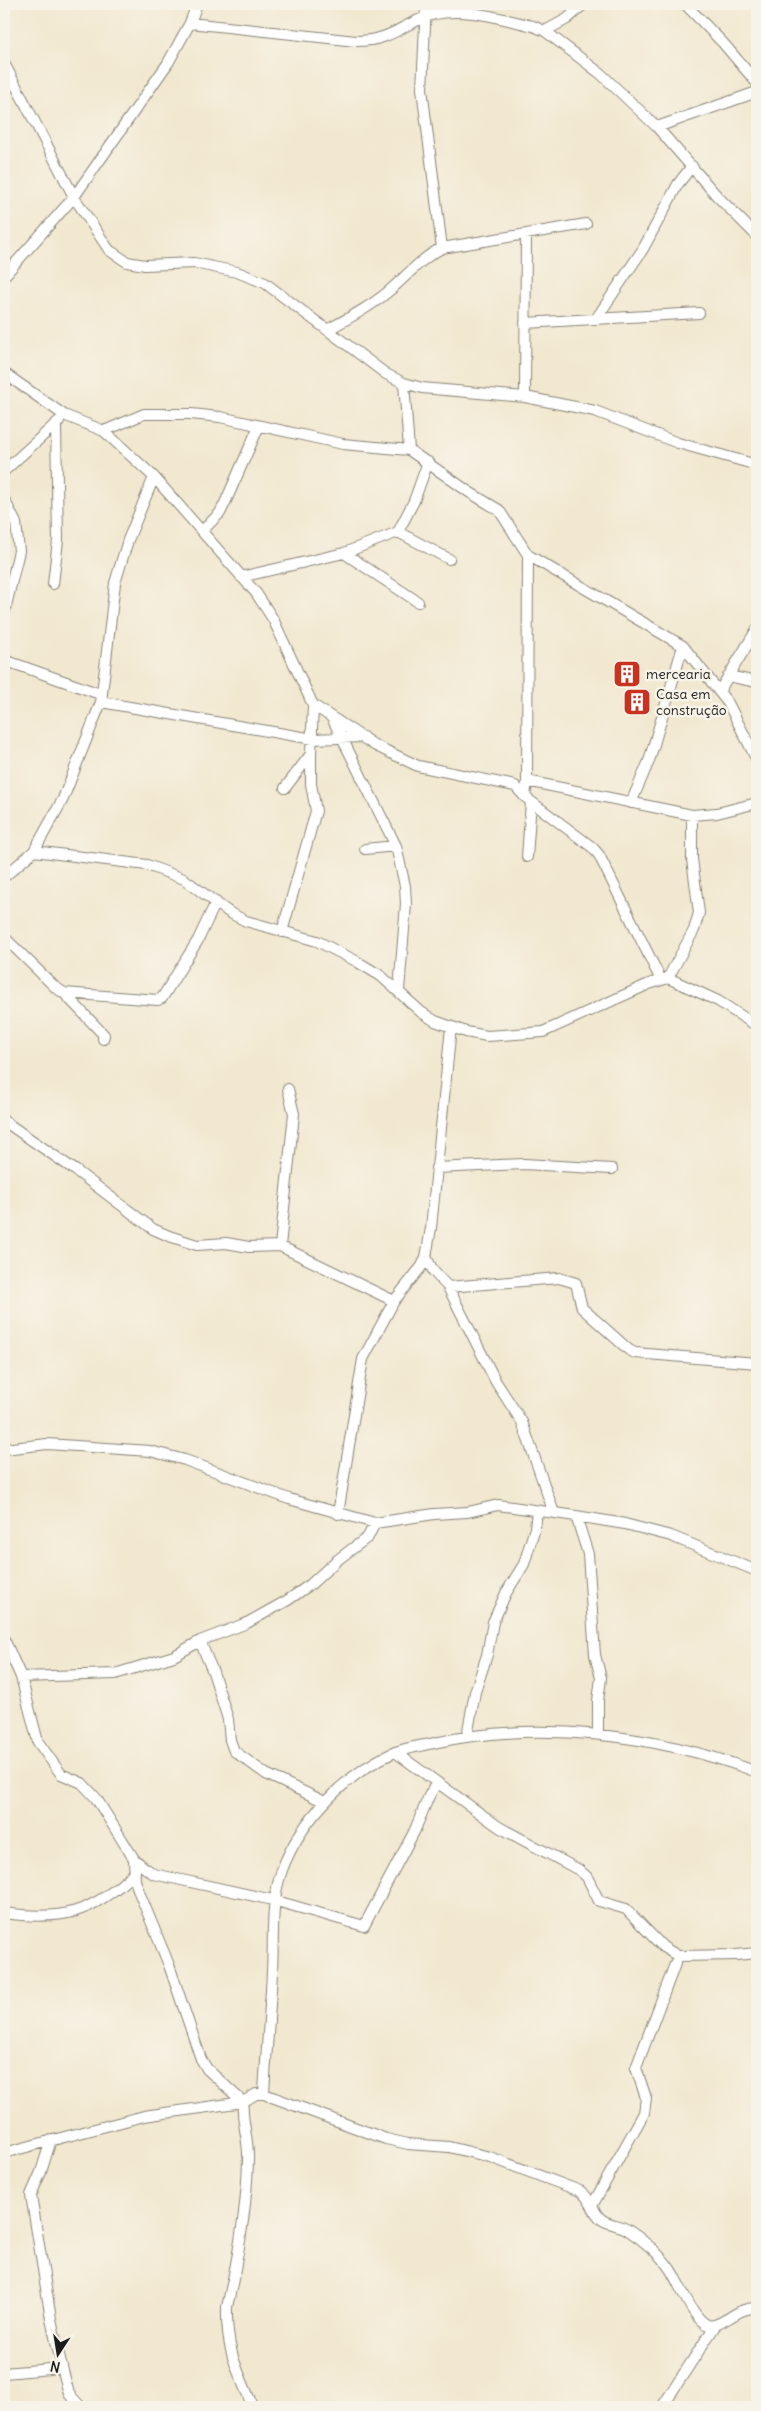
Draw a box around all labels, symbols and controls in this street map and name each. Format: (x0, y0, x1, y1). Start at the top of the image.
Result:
building icon: mercearia (612, 659, 642, 689)
place label: mercearia (646, 665, 711, 683)
place label: Casa em construção (656, 685, 727, 719)
building icon: Casa em construção (622, 687, 652, 717)
north arrow (32, 2328, 82, 2378)
text: N (49, 2357, 62, 2377)

